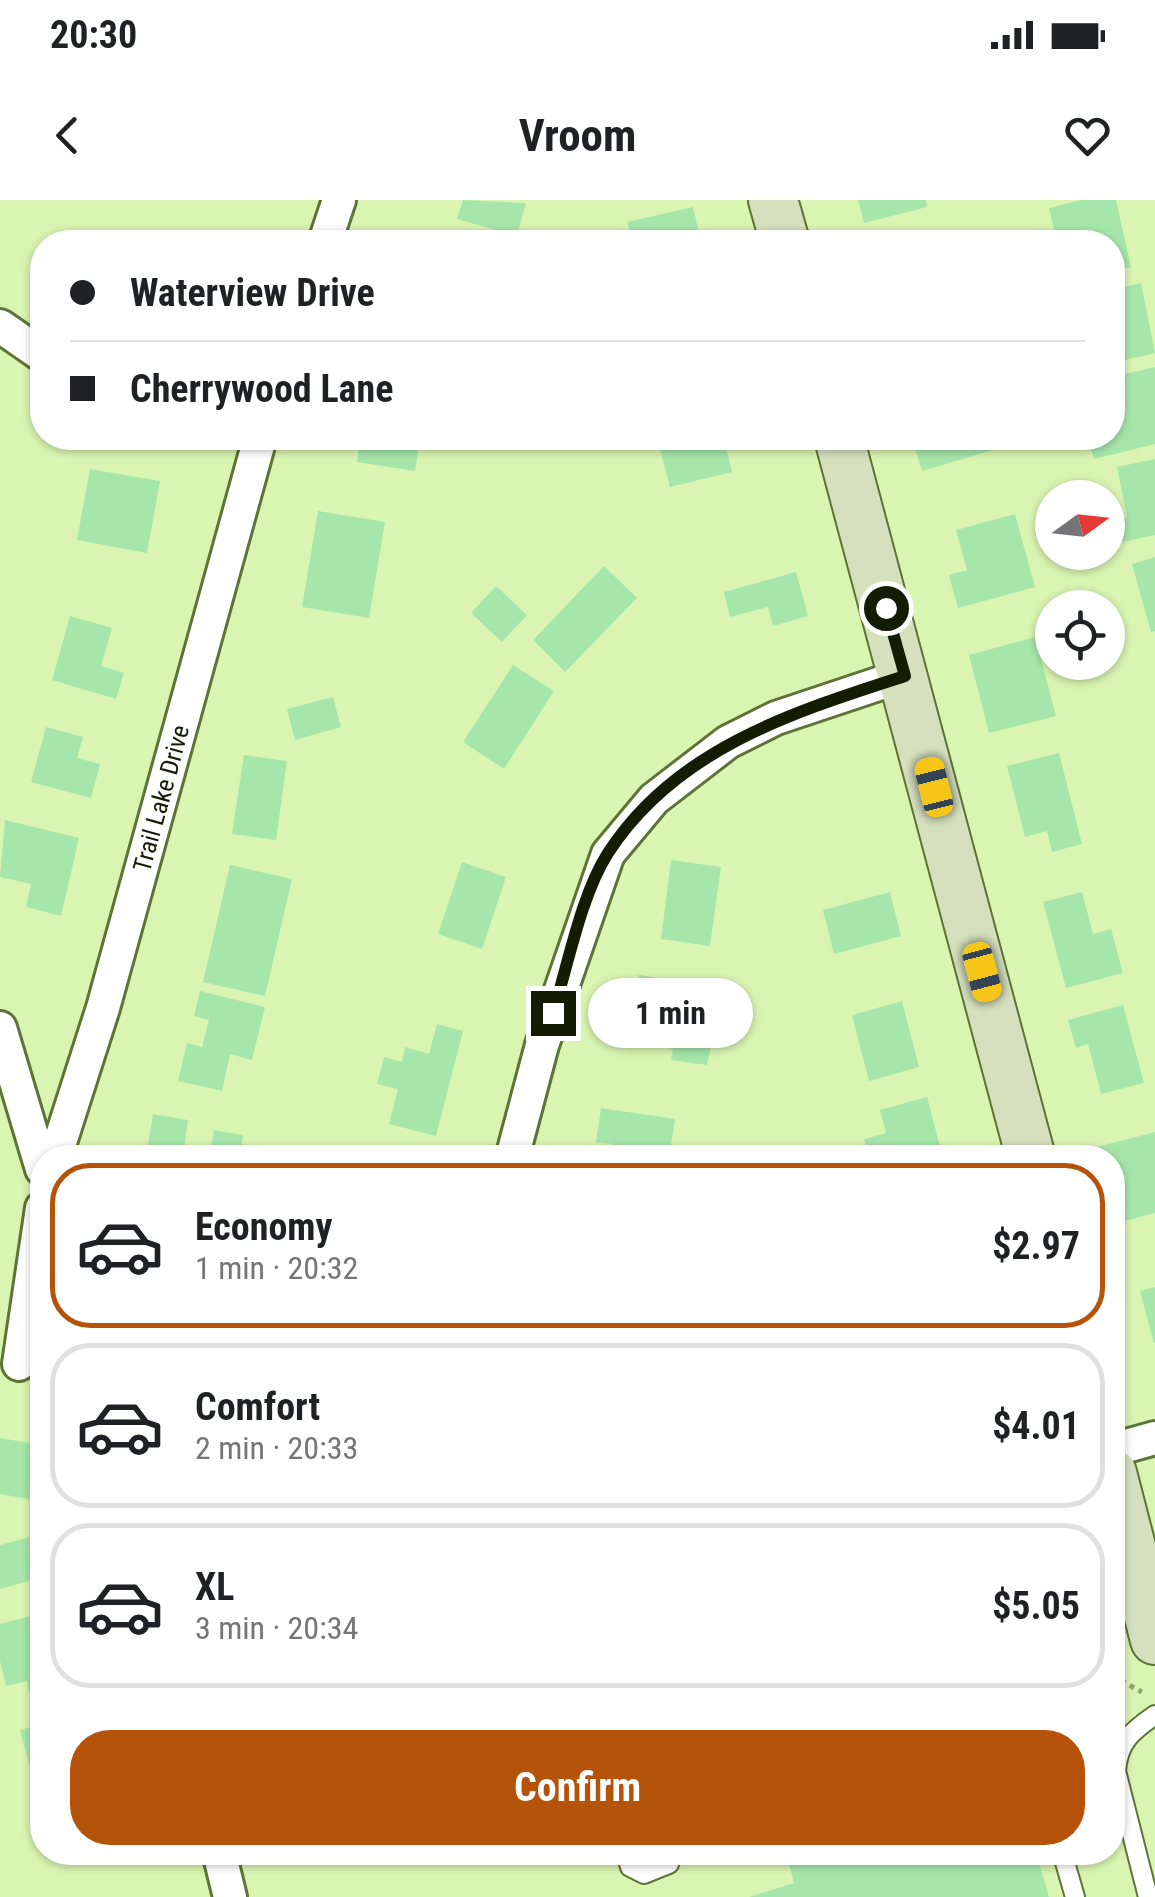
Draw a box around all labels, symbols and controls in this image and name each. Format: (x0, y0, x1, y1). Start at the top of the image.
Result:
text: 20:30 (50, 13, 137, 57)
icon: back (40, 108, 95, 163)
icon: heart (1060, 108, 1115, 163)
text: Vroom (519, 109, 636, 162)
text: Waterview Drive (130, 271, 375, 315)
text: Cherrywood Lane (130, 367, 393, 411)
north arrow (1035, 480, 1125, 570)
map controls (1035, 480, 1125, 680)
route start (864, 586, 909, 631)
button: locate (1035, 590, 1125, 680)
street label: Trail Lake Drive (127, 722, 195, 875)
car (912, 754, 956, 820)
car (960, 939, 1004, 1005)
callout: 1 min (588, 978, 753, 1048)
route end (531, 991, 576, 1036)
text: 1 min (635, 994, 706, 1032)
icon: car (75, 1201, 165, 1291)
text: Economy (195, 1205, 332, 1249)
text: $2.97 (992, 1224, 1080, 1268)
text: 1 min · 20:32 (195, 1249, 358, 1287)
icon: car (75, 1381, 165, 1471)
text: Comfort (195, 1385, 320, 1429)
text: $4.01 (992, 1404, 1080, 1448)
text: 2 min · 20:33 (195, 1429, 358, 1467)
icon: car (75, 1561, 165, 1651)
text: XL (195, 1565, 234, 1609)
text: $5.05 (992, 1584, 1080, 1628)
text: 3 min · 20:34 (195, 1609, 358, 1647)
button: Confirm (70, 1730, 1085, 1845)

